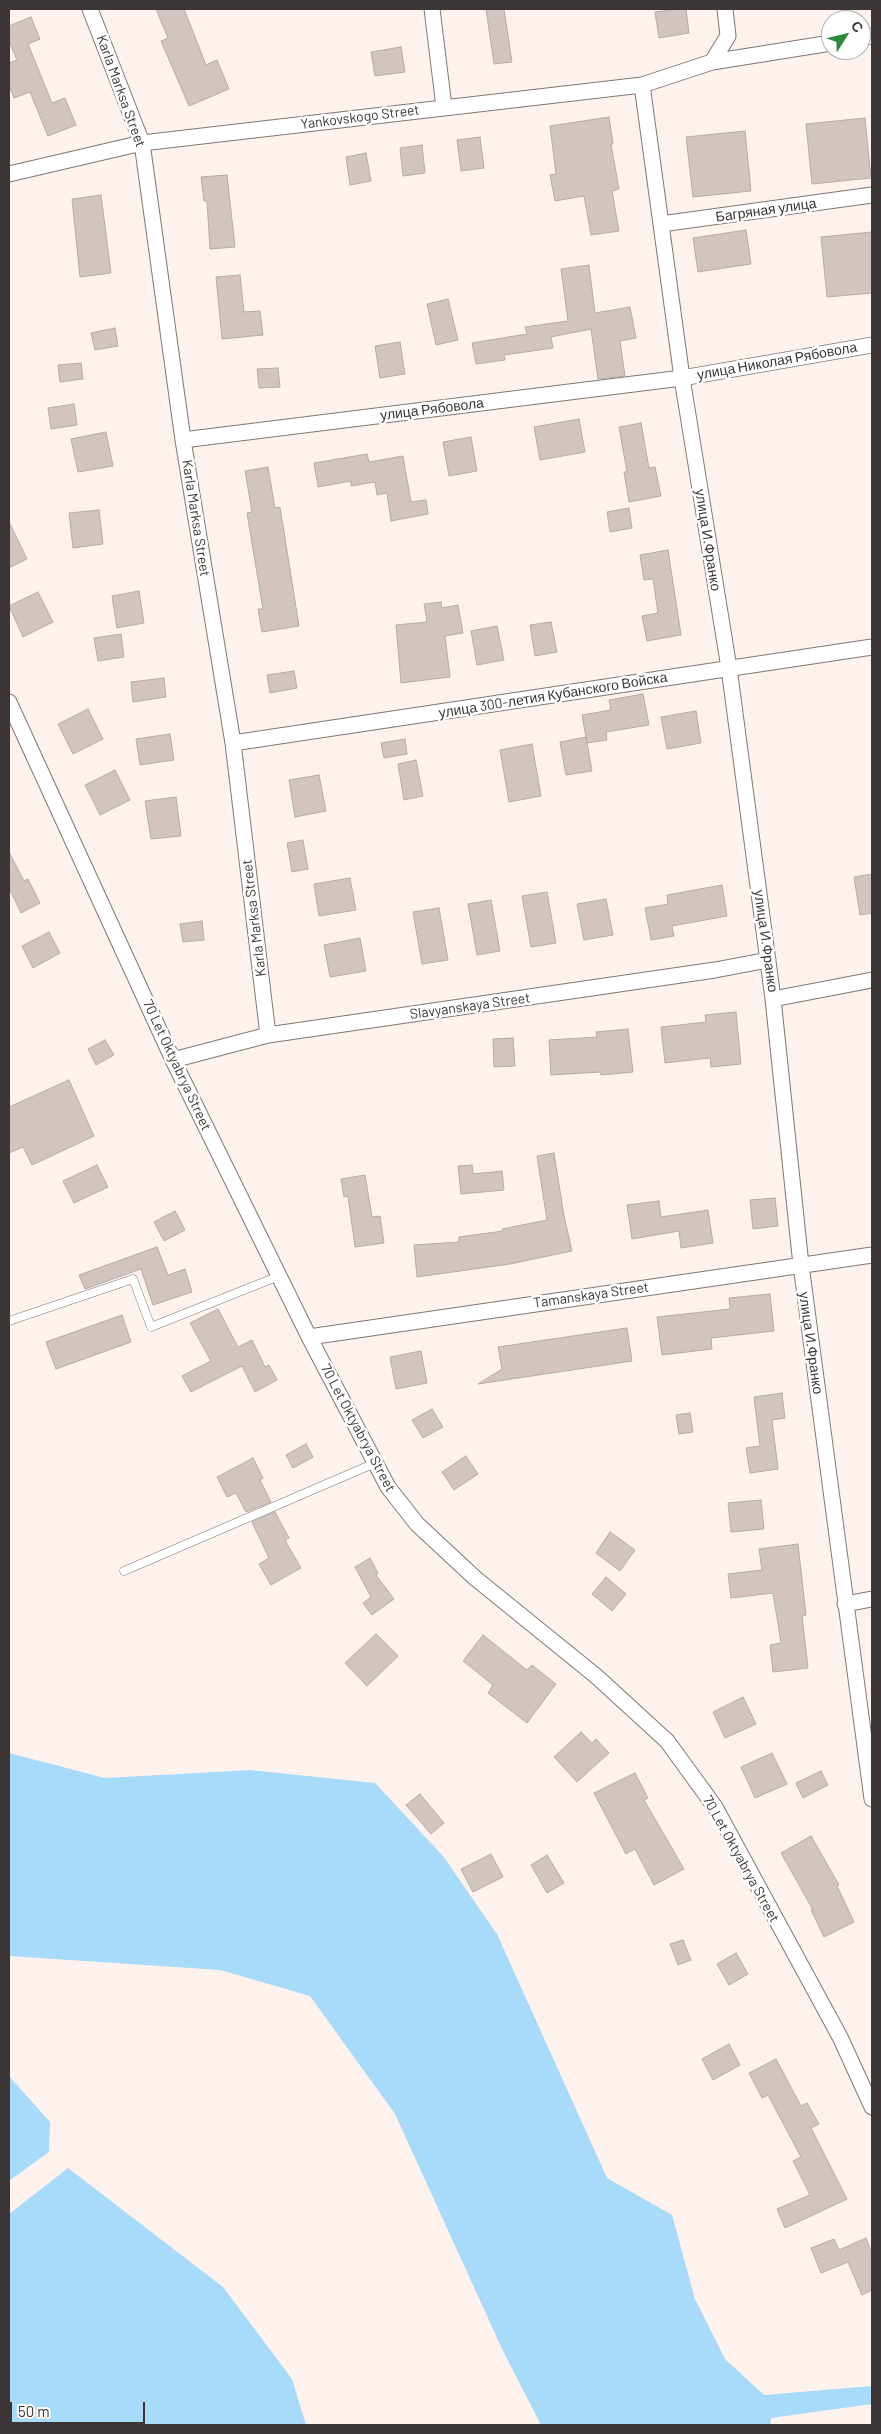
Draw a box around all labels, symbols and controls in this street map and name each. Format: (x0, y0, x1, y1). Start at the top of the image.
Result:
north arrow (821, 10, 871, 60)
text: С (848, 17, 868, 36)
street label: Karla Marksa Street (93, 33, 149, 149)
street label: Yankovskogo Street (300, 101, 420, 133)
street label: Багряная улица (714, 195, 818, 225)
street label: улица Николая Рябовола (696, 339, 858, 383)
street label: улица Рябовола (379, 394, 485, 424)
street label: Karla Marksa Street (178, 458, 214, 578)
street label: улица И.Франко (692, 488, 724, 592)
street label: улица 300-летия Кубанского Войска (438, 669, 668, 721)
street label: Karla Marksa Street (238, 858, 270, 978)
street label: улица И.Франко (750, 889, 782, 993)
street label: Slavyanskaya Street (409, 989, 531, 1023)
street label: 70 Let Oktyabrya Street (139, 997, 215, 1133)
street label: Tamanskaya Street (532, 1279, 650, 1311)
street label: улица И.Франко (795, 1291, 827, 1395)
street label: 70 Let Oktyabrya Street (317, 1361, 399, 1495)
street label: 70 Let Oktyabrya Street (699, 1793, 783, 1925)
scale bar (12, 2392, 148, 2424)
text: 50 m (18, 2402, 50, 2420)

